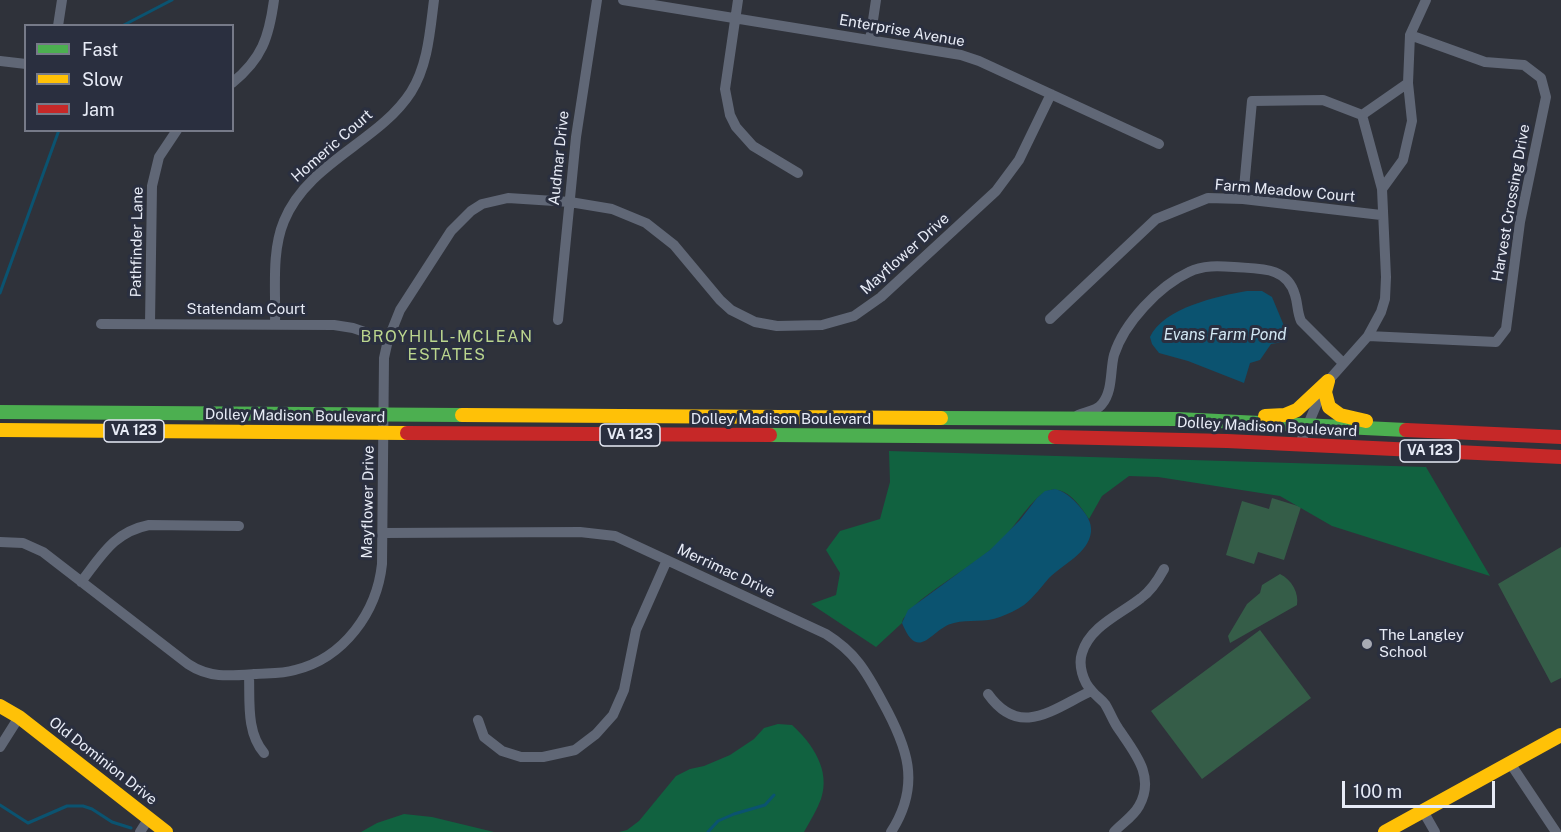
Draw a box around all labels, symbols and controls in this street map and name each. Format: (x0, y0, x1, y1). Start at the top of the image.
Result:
street label: Enterprise Avenue (838, 11, 966, 51)
legend (24, 24, 234, 132)
text: Fast (82, 39, 118, 60)
text: Slow (82, 69, 123, 90)
text: Jam (82, 99, 115, 120)
street label: Homeric Court (288, 106, 376, 186)
street label: Audmar Drive (545, 110, 573, 206)
street label: Harvest Crossing Drive (1488, 123, 1534, 283)
street label: Farm Meadow Court (1214, 176, 1356, 206)
street label: Pathfinder Lane (127, 186, 147, 298)
street label: Mayflower Drive (857, 209, 953, 299)
street label: Statendam Court (186, 300, 306, 318)
water label: Evans Farm Pond (1163, 325, 1287, 345)
district label: BROYHILL-MCLEAN ESTATES (360, 327, 534, 365)
street label: Dolley Madison Boulevard (205, 405, 385, 427)
street label: Dolley Madison Boulevard (691, 410, 871, 428)
street label: Dolley Madison Boulevard (1176, 413, 1358, 441)
road number: VA 123 (104, 420, 164, 442)
road number: VA 123 (600, 424, 660, 446)
road number: VA 123 (1400, 440, 1460, 462)
street label: Mayflower Drive (358, 445, 378, 559)
street label: Merrimac Drive (674, 540, 778, 602)
place label: The Langley School (1379, 626, 1464, 661)
marker: The Langley School (1360, 637, 1374, 651)
street label: Old Dominion Drive (45, 713, 161, 809)
scale bar (1345, 769, 1498, 807)
text: 100 m (1353, 781, 1402, 802)

